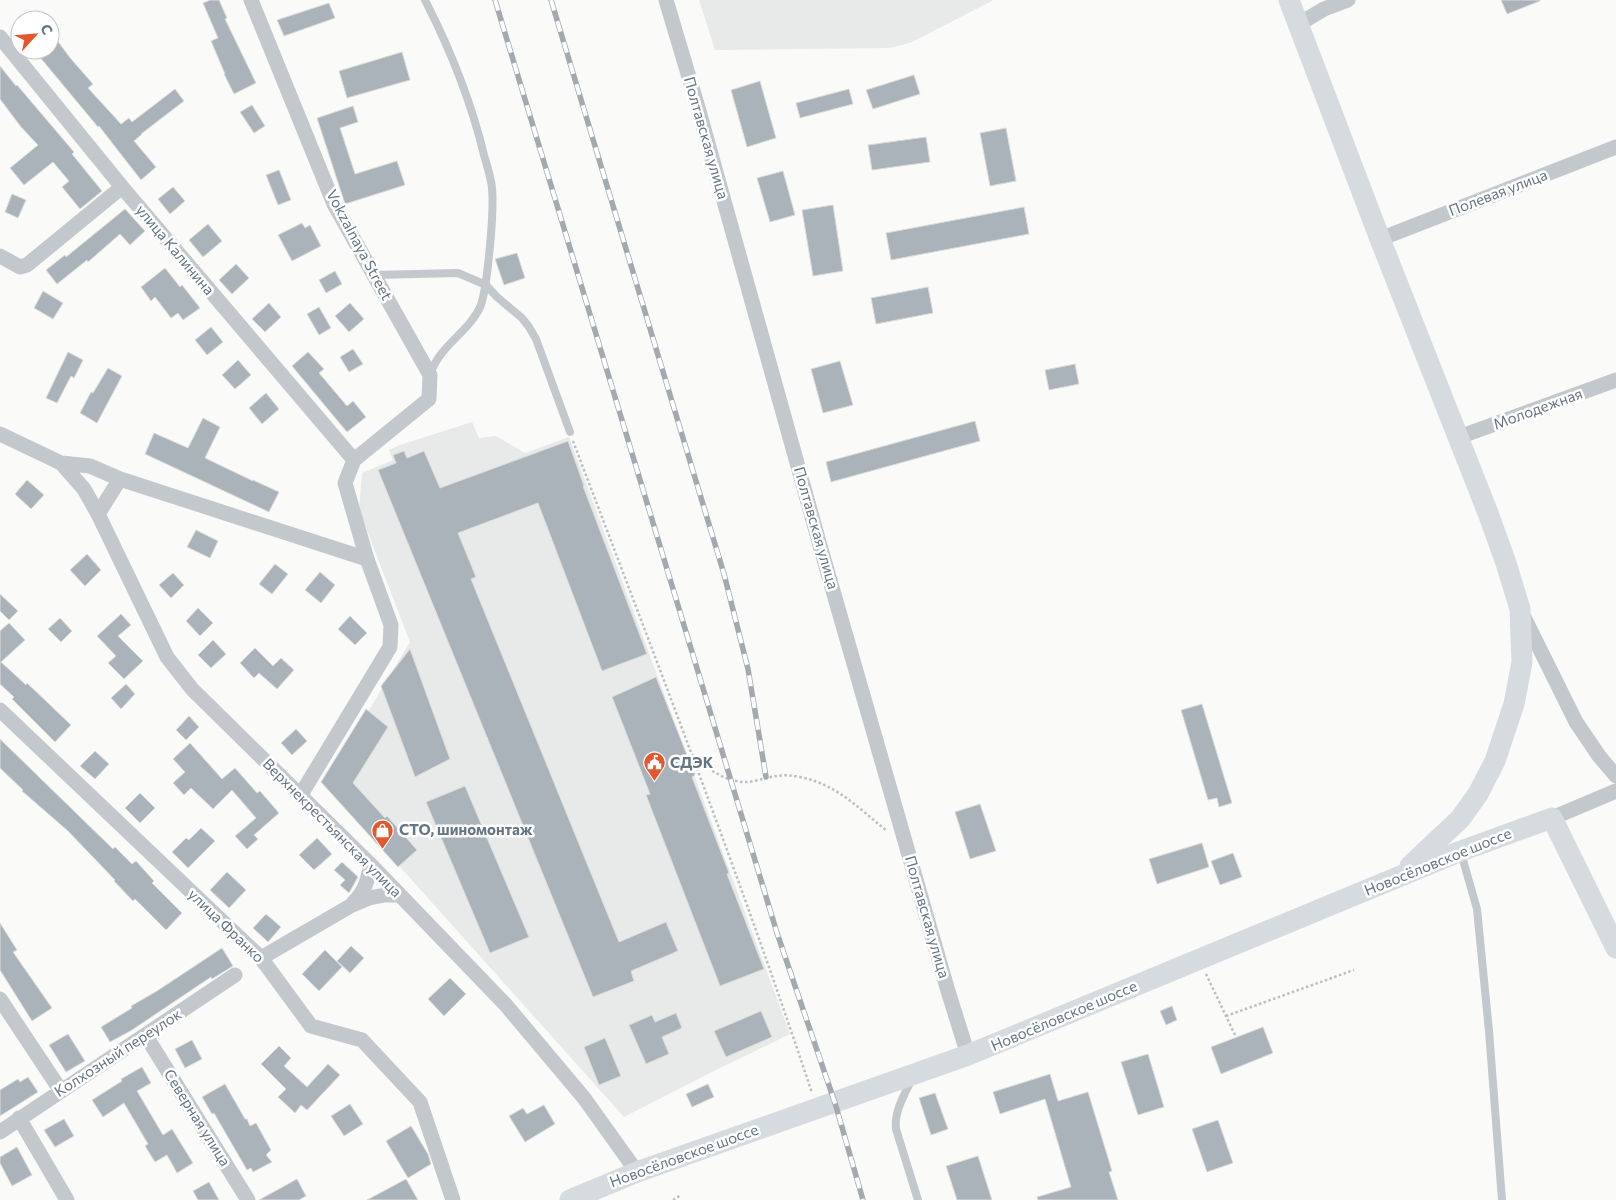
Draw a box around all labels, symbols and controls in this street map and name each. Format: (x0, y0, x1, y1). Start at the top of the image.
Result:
north arrow (10, 10, 60, 60)
text: С (37, 21, 57, 37)
street label: Полтавская улица (681, 74, 733, 201)
street label: Полевая улица (1446, 165, 1549, 219)
street label: Vokzalnaya Street (323, 186, 397, 303)
street label: улица Калинина (133, 200, 219, 298)
street label: Молодежная (1491, 384, 1585, 433)
street label: Полтавская улица (791, 464, 843, 591)
public building icon: СДЭК (642, 751, 666, 782)
place label: СДЭК (670, 753, 714, 771)
street label: Верхнекрестьянская улица (260, 754, 406, 900)
shop icon: СТО, шиномонтаж (371, 818, 395, 849)
place label: СТО, шиномонтаж (399, 820, 533, 838)
street label: Новосёловское шоссе (1361, 823, 1514, 899)
street label: Полтавская улица (902, 853, 954, 980)
street label: улица Франко (185, 885, 268, 966)
street label: Новосёловское шоссе (988, 976, 1139, 1054)
street label: Колхозный переулок (51, 1004, 184, 1100)
street label: Северная улица (161, 1066, 235, 1169)
street label: Новосёловское шоссе (607, 1120, 761, 1190)

